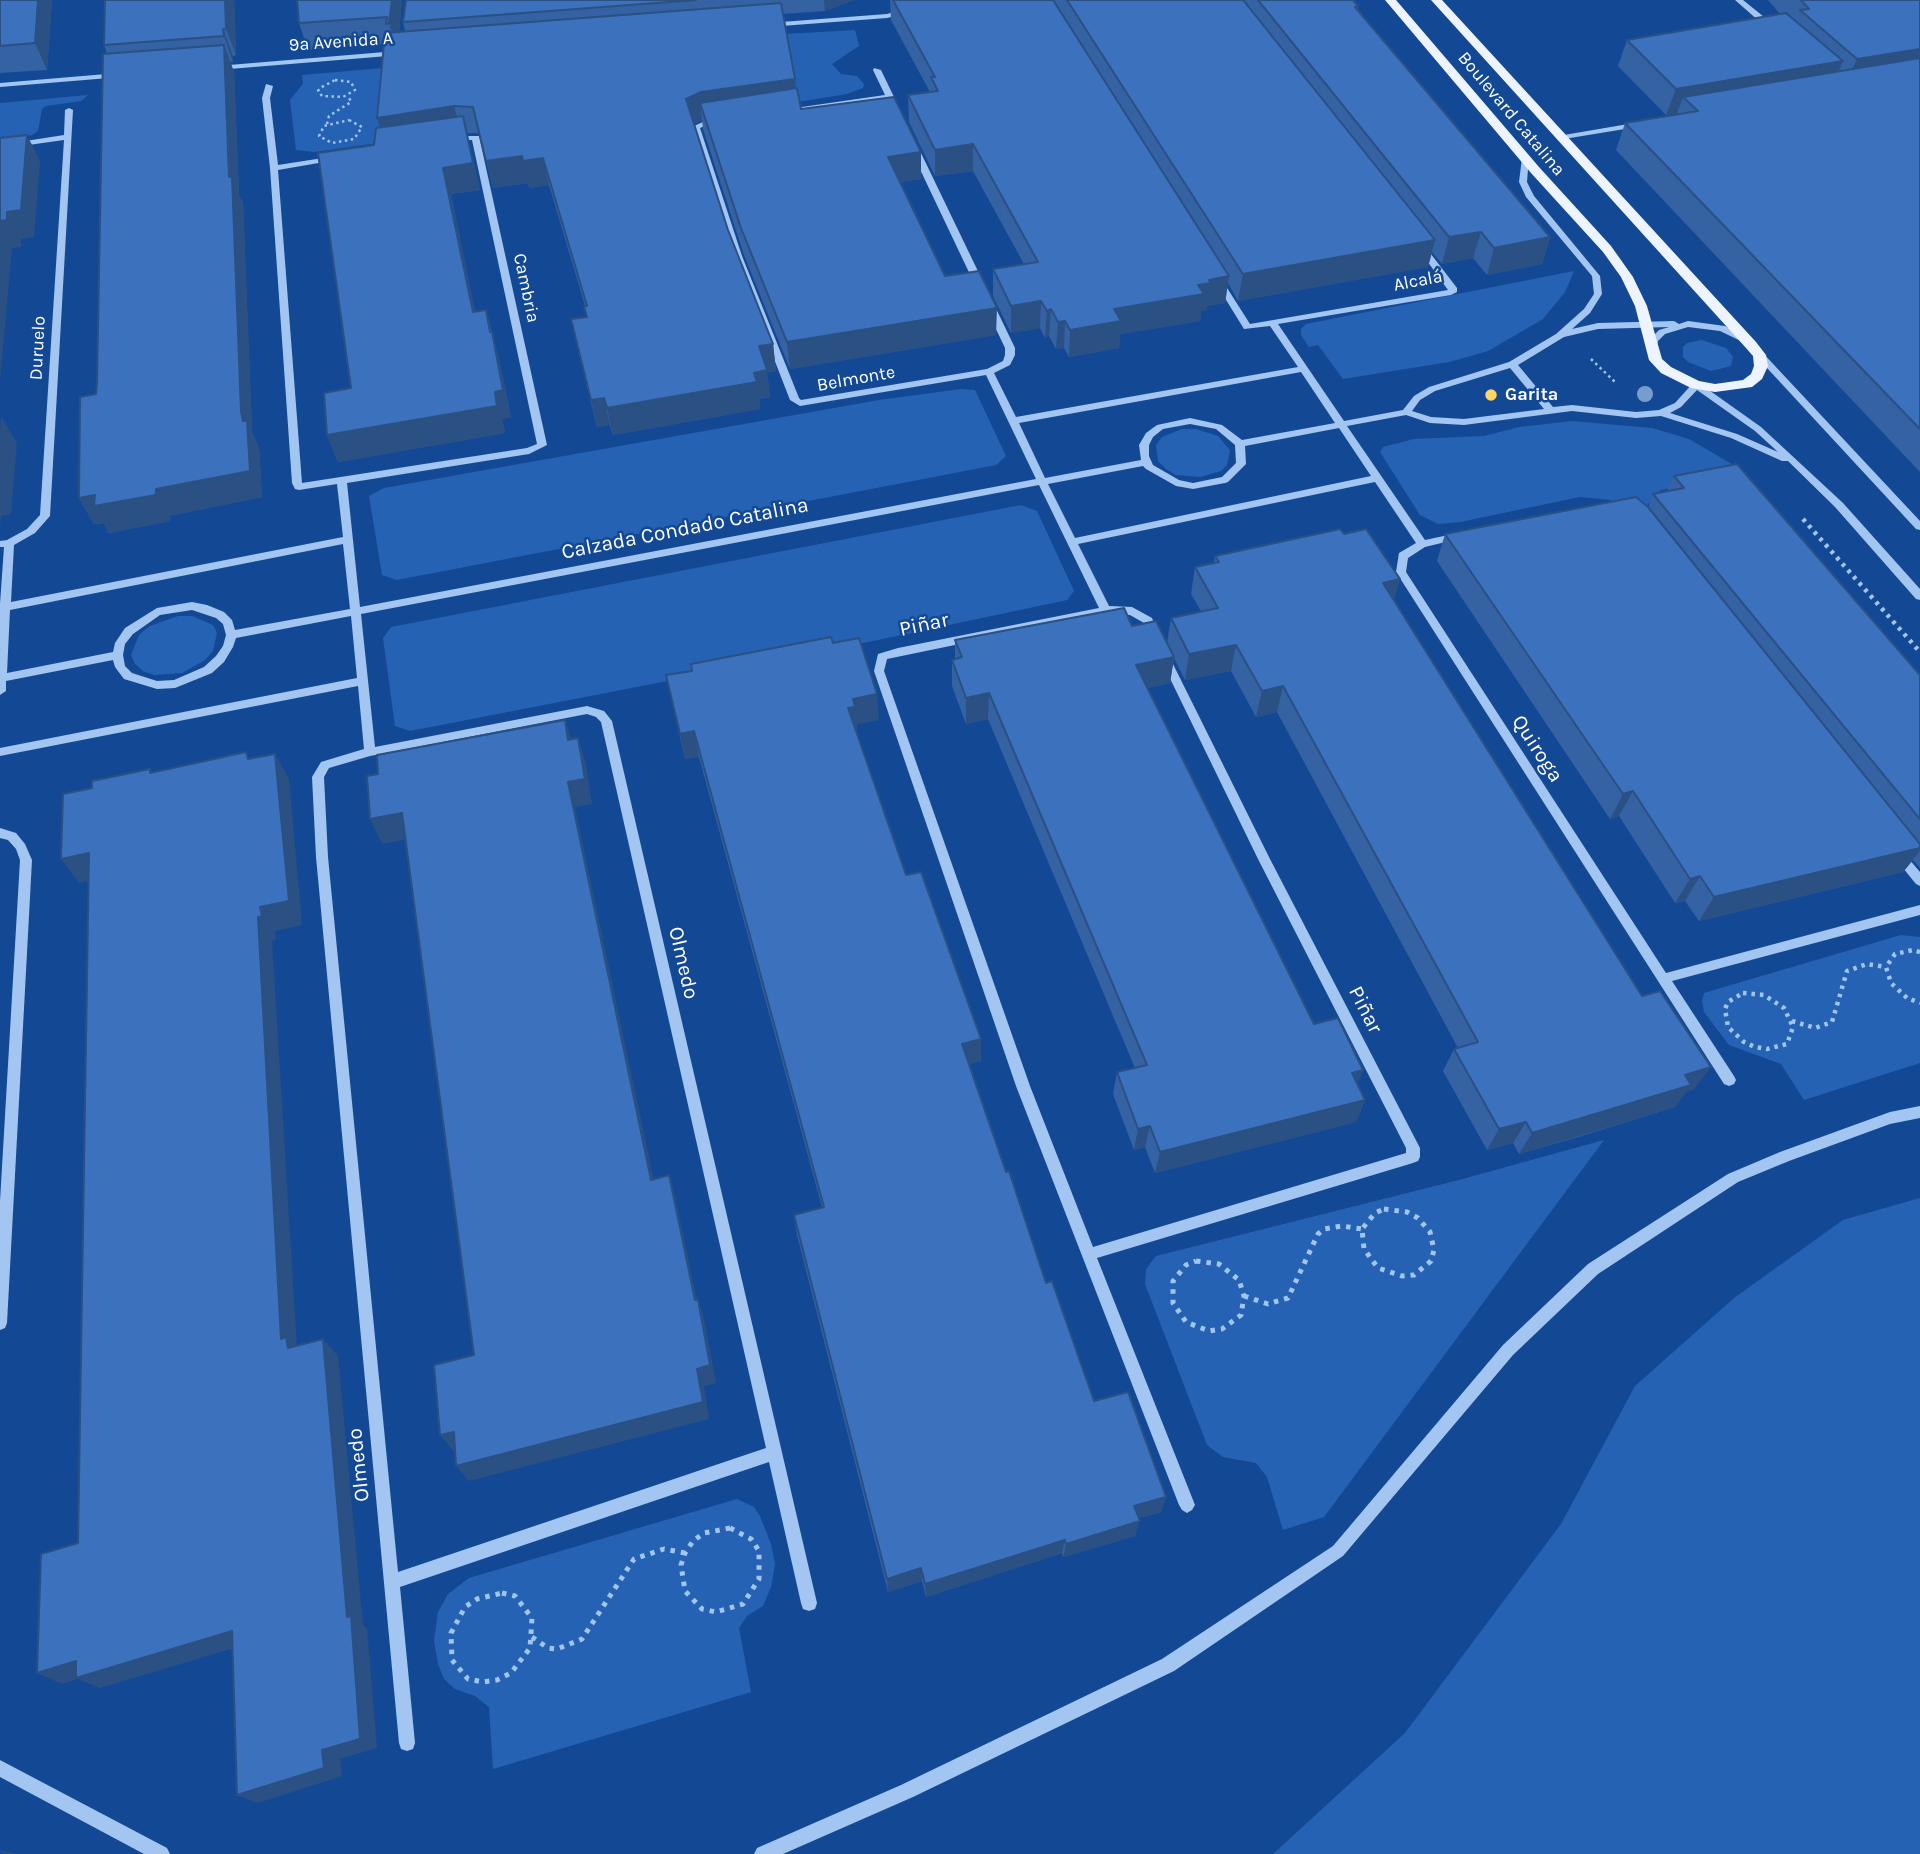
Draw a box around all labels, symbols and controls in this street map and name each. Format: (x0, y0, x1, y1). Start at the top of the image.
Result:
street label: 9a Avenida A (288, 28, 394, 56)
street label: Boulevard Catalina (1453, 48, 1569, 180)
street label: Cambria (508, 251, 544, 325)
street label: Alcalá (1392, 266, 1444, 296)
street label: Duruelo (26, 315, 50, 381)
street label: Belmonte (815, 362, 897, 396)
place label: Garita (1505, 384, 1558, 406)
marker: Garita (1483, 387, 1499, 403)
street label: Calzada Condado Catalina (559, 493, 811, 565)
street label: Piñar (897, 608, 951, 642)
street label: Quiroga (1506, 711, 1568, 787)
street label: Olmedo (662, 924, 704, 1002)
street label: Piñar (1342, 982, 1388, 1038)
street label: Olmedo (343, 1427, 375, 1503)

